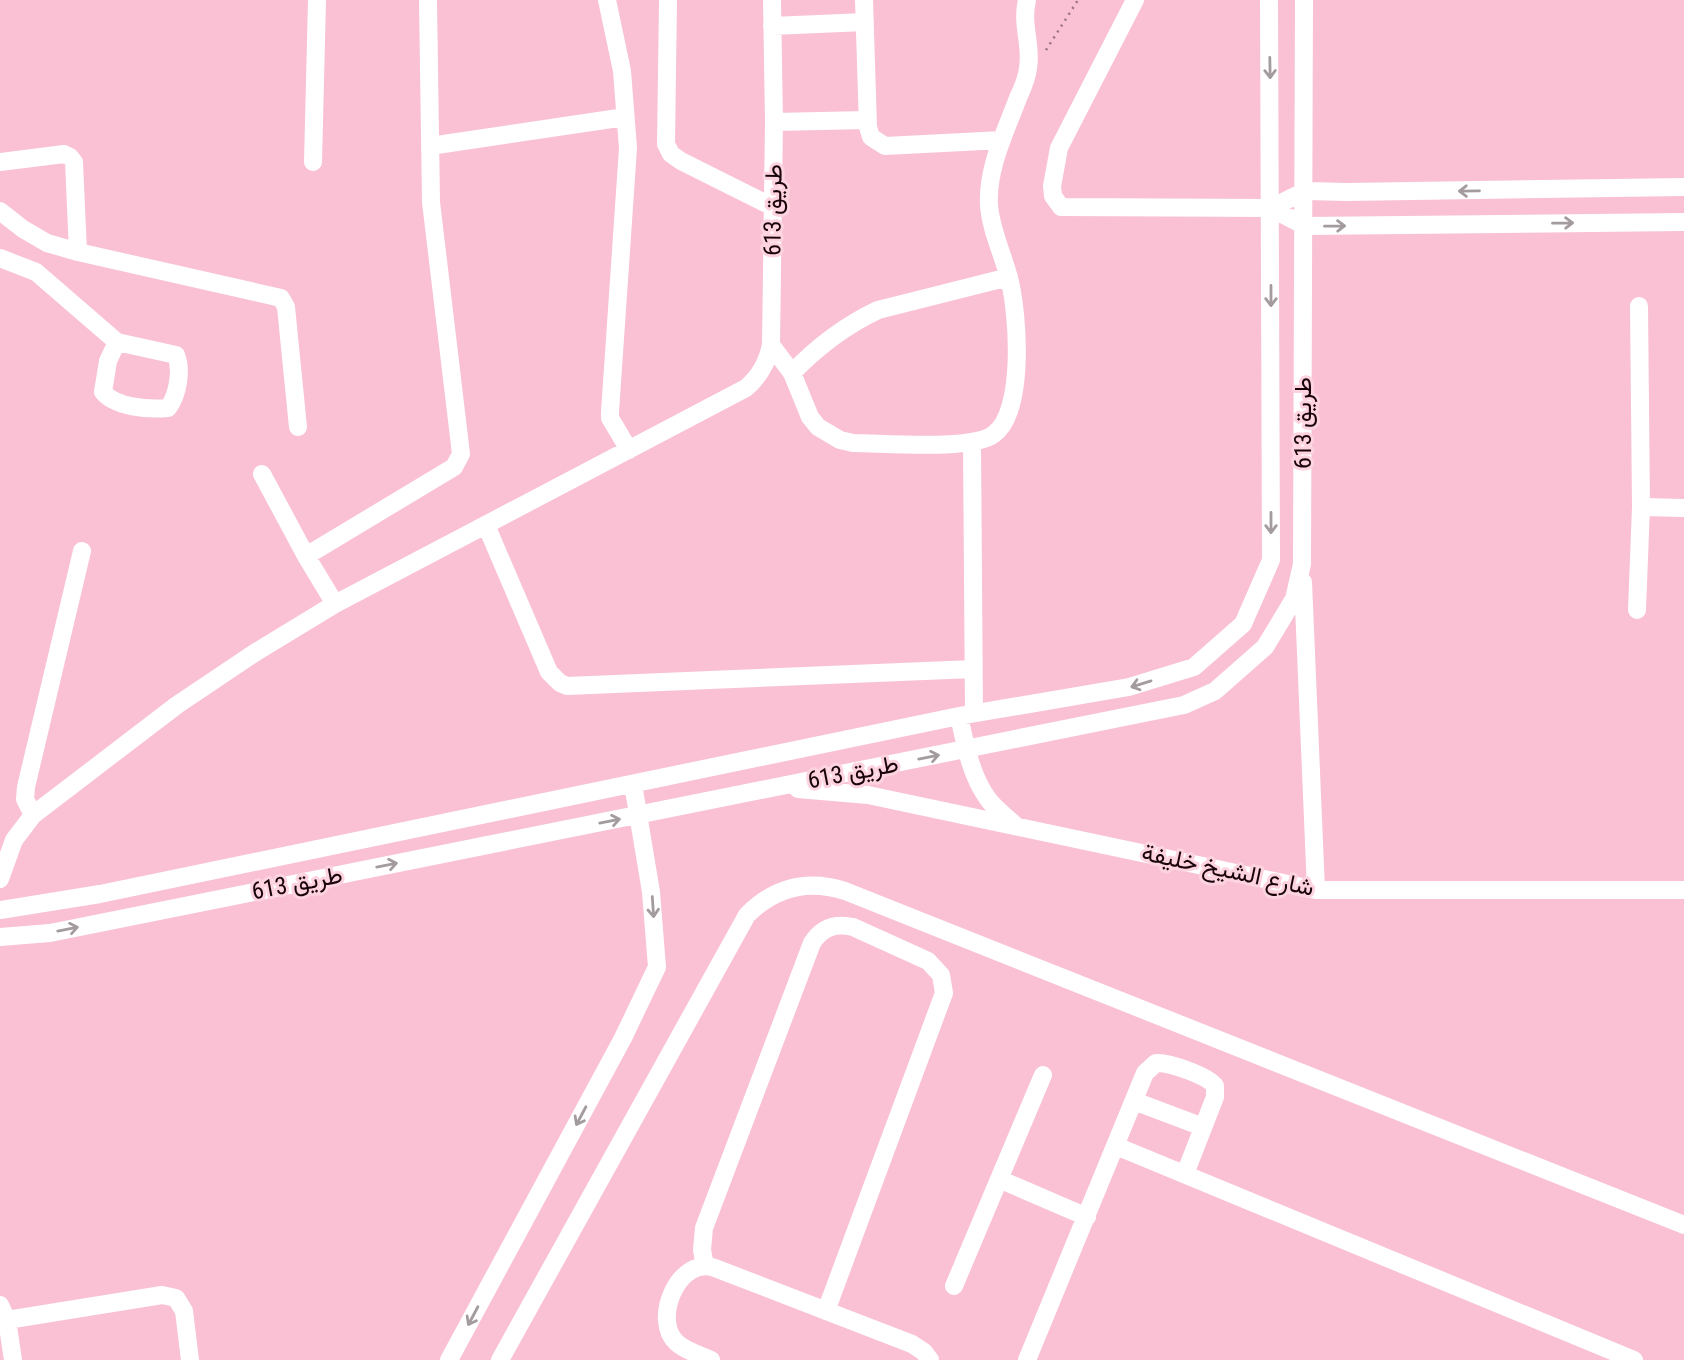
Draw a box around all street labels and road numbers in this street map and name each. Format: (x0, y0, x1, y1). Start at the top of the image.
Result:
street label: طريق 613 (758, 164, 789, 256)
street label: طريق 613 (1289, 377, 1318, 469)
street label: طريق 613 (805, 749, 901, 795)
street label: شارع الشيخ خليفة (1139, 838, 1317, 905)
street label: طريق 613 (249, 860, 345, 906)

